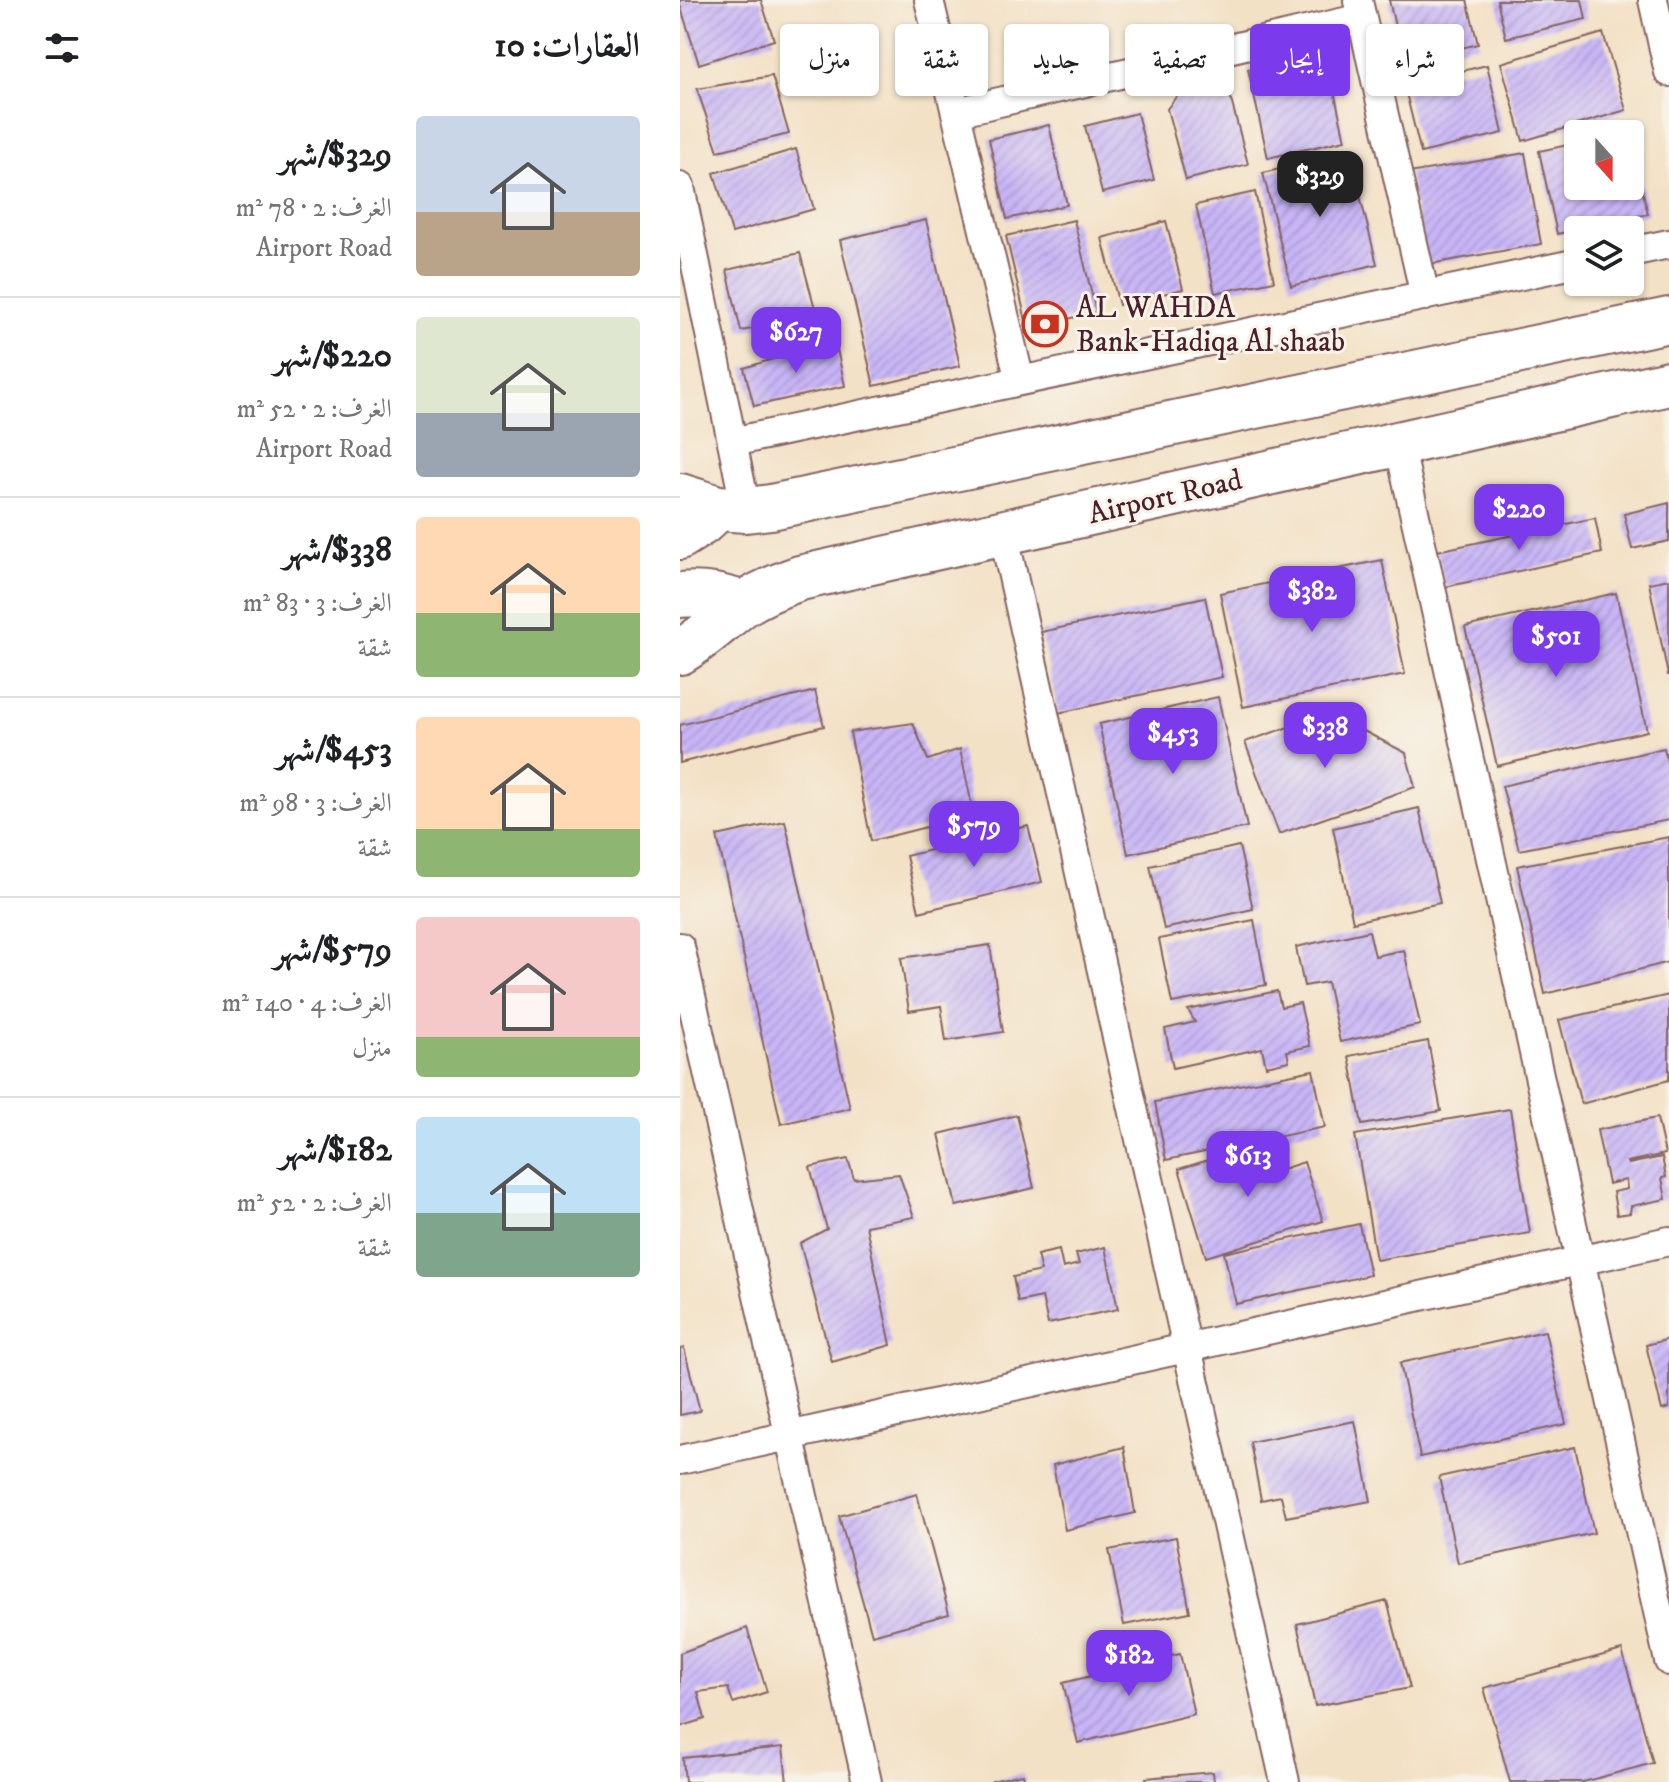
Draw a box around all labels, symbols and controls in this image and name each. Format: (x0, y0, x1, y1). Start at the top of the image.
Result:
chip: منزل (780, 24, 879, 96)
chip: شقة (895, 24, 988, 96)
chip: جديد (1004, 24, 1109, 96)
chip: تصفية (1125, 24, 1234, 96)
chip: إيجار (1250, 24, 1350, 96)
chip: شراء (1366, 24, 1464, 96)
text: العقارات: 10 (494, 25, 640, 67)
icon: filters (40, 26, 84, 70)
north arrow (1564, 120, 1644, 200)
map controls (1564, 120, 1644, 296)
text: $329/شهر (279, 134, 392, 176)
icon: home (480, 148, 576, 244)
pin: $329 (1273, 151, 1367, 219)
text: $329 (1295, 160, 1345, 193)
text: الغرف: 2 · 78 m² (236, 192, 392, 225)
button: layers (1564, 216, 1644, 296)
text: Airport Road (256, 232, 392, 265)
place label: AL WAHDA Bank-Hadiqa Al shaab (1076, 290, 1345, 361)
bank icon: AL WAHDA Bank-Hadiqa Al shaab (1021, 300, 1069, 348)
pin: $627 (749, 307, 843, 375)
text: $627 (769, 316, 823, 349)
text: $220/شهر (274, 335, 392, 377)
icon: home (480, 349, 576, 445)
text: الغرف: 2 · 52 m² (237, 393, 392, 426)
text: Airport Road (256, 433, 392, 466)
street label: Airport Road (1085, 462, 1246, 533)
pin: $220 (1472, 484, 1566, 552)
text: $220 (1492, 493, 1546, 526)
text: $338/شهر (283, 529, 392, 571)
icon: home (480, 549, 576, 645)
pin: $382 (1265, 566, 1359, 634)
text: $382 (1287, 575, 1337, 608)
text: الغرف: 3 · 83 m² (243, 587, 392, 620)
pin: $501 (1509, 611, 1603, 679)
text: $501 (1531, 620, 1581, 653)
text: شقة (358, 632, 392, 665)
pin: $338 (1278, 702, 1372, 770)
pin: $453 (1126, 708, 1220, 776)
text: $338 (1302, 711, 1348, 744)
text: $453 (1147, 717, 1199, 750)
text: $453/شهر (276, 729, 392, 771)
icon: home (480, 749, 576, 845)
text: الغرف: 3 · 98 m² (240, 787, 392, 820)
pin: $579 (927, 801, 1021, 869)
text: $579 (947, 810, 1001, 843)
text: شقة (358, 832, 392, 865)
text: $579/شهر (273, 929, 392, 971)
icon: home (480, 949, 576, 1045)
text: الغرف: 4 · 140 m² (222, 987, 392, 1020)
text: منزل (352, 1032, 392, 1065)
text: $182/شهر (279, 1129, 392, 1171)
pin: $613 (1201, 1131, 1295, 1199)
text: $613 (1225, 1140, 1271, 1173)
icon: home (480, 1149, 576, 1245)
text: الغرف: 2 · 52 m² (237, 1187, 392, 1220)
text: شقة (358, 1232, 392, 1265)
pin: $182 (1082, 1630, 1176, 1698)
text: $182 (1104, 1639, 1154, 1672)

